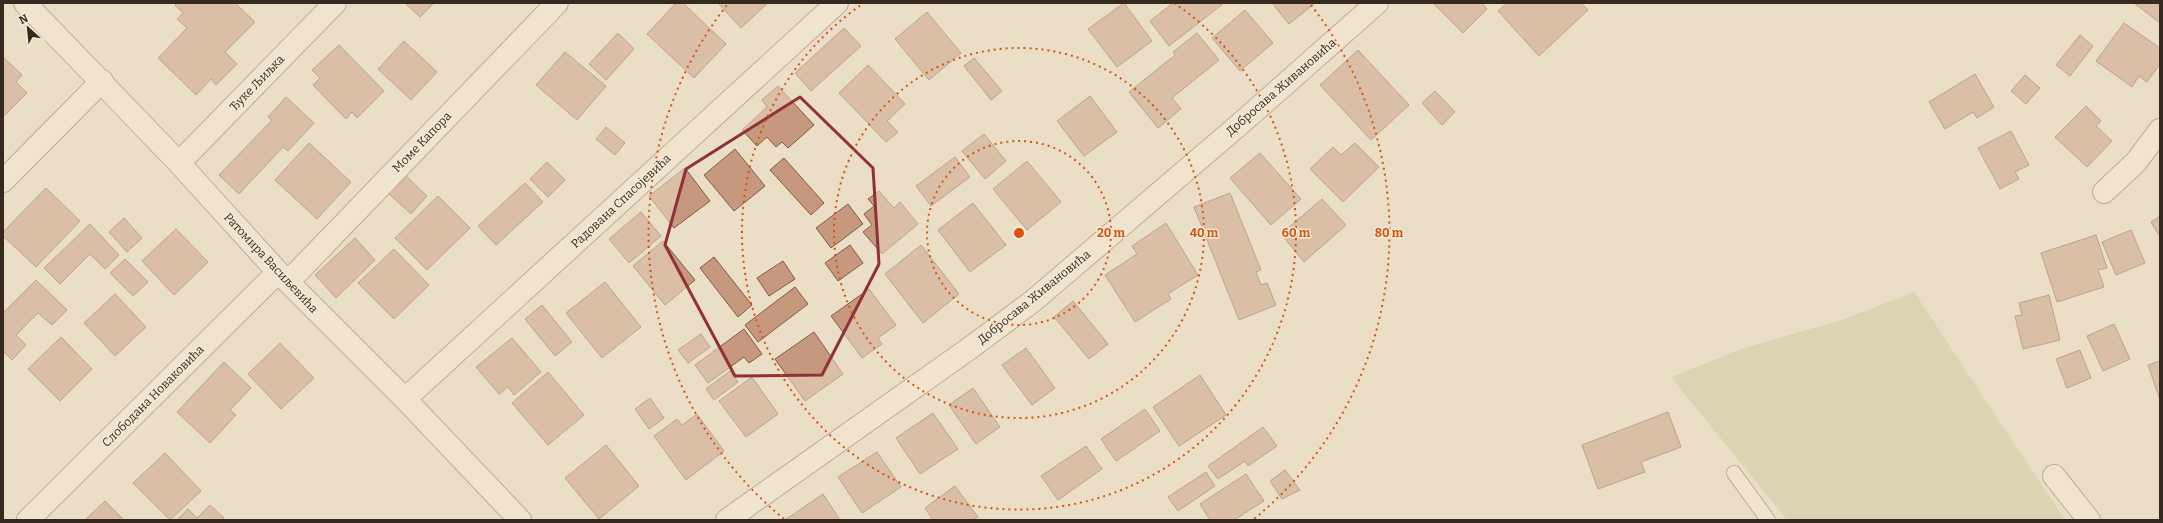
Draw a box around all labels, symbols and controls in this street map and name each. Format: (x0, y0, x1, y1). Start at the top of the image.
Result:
north arrow (8, 8, 48, 48)
text: N (17, 12, 31, 27)
street label: Добросава Живановића (1223, 35, 1339, 139)
street label: Ђуке Љиљка (227, 52, 287, 114)
street label: Моме Капора (390, 109, 455, 175)
street label: Радована Спасојевића (568, 151, 674, 251)
street label: Ратомира Васиљевића (221, 210, 321, 316)
centre of rings (1012, 226, 1026, 240)
text: 20 m (1097, 226, 1126, 240)
text: 40 m (1190, 226, 1219, 240)
text: 60 m (1282, 226, 1311, 240)
text: 80 m (1375, 226, 1404, 240)
street label: Добросава Живановића (975, 247, 1094, 347)
street label: Слободана Новаковића (99, 342, 207, 450)

